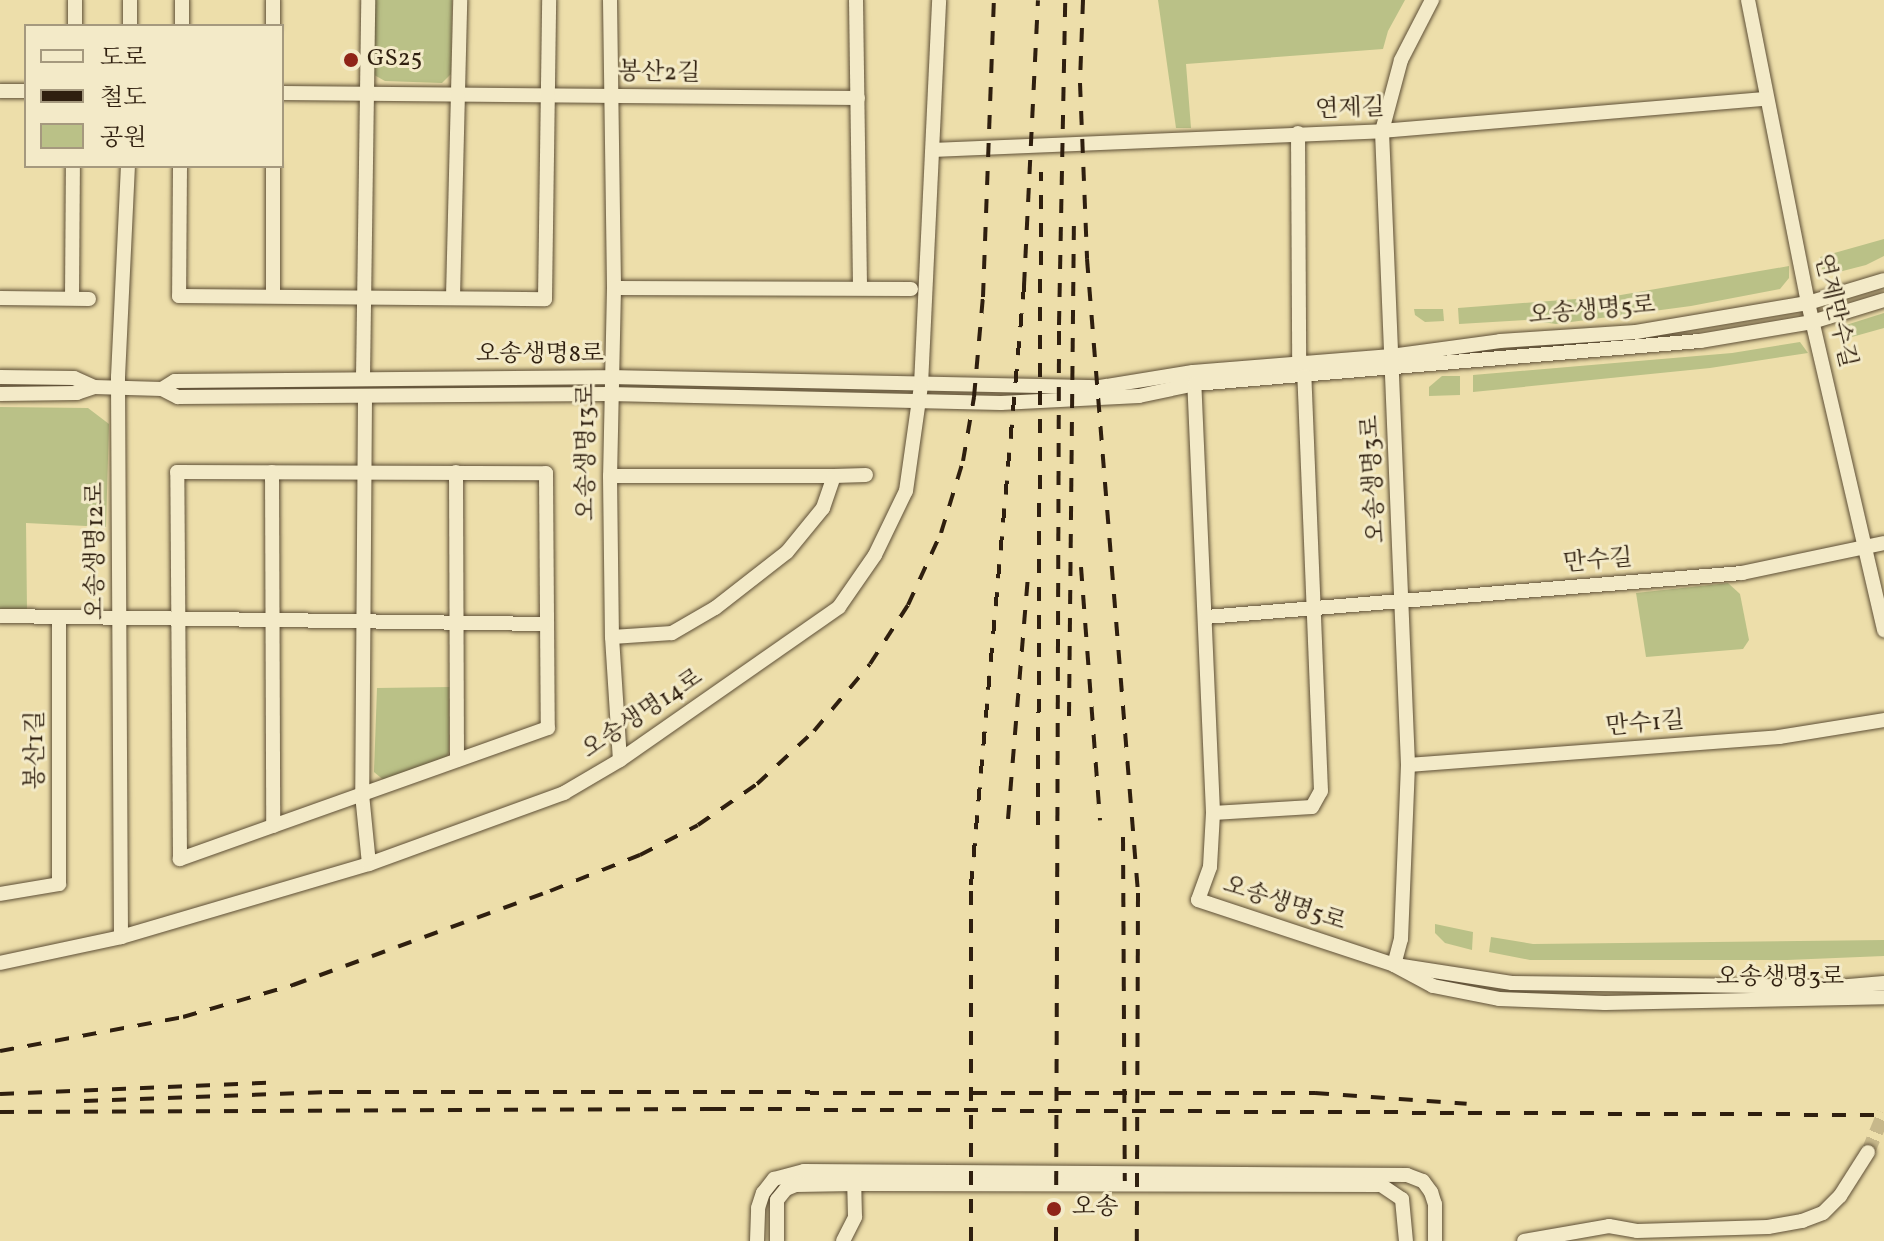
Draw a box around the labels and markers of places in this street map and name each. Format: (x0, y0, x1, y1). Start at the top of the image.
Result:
place label: GS25 (367, 46, 422, 74)
marker: GS25 (342, 51, 360, 69)
place label: 오송 (1072, 1195, 1118, 1223)
marker: 오송 (1043, 1198, 1065, 1220)

